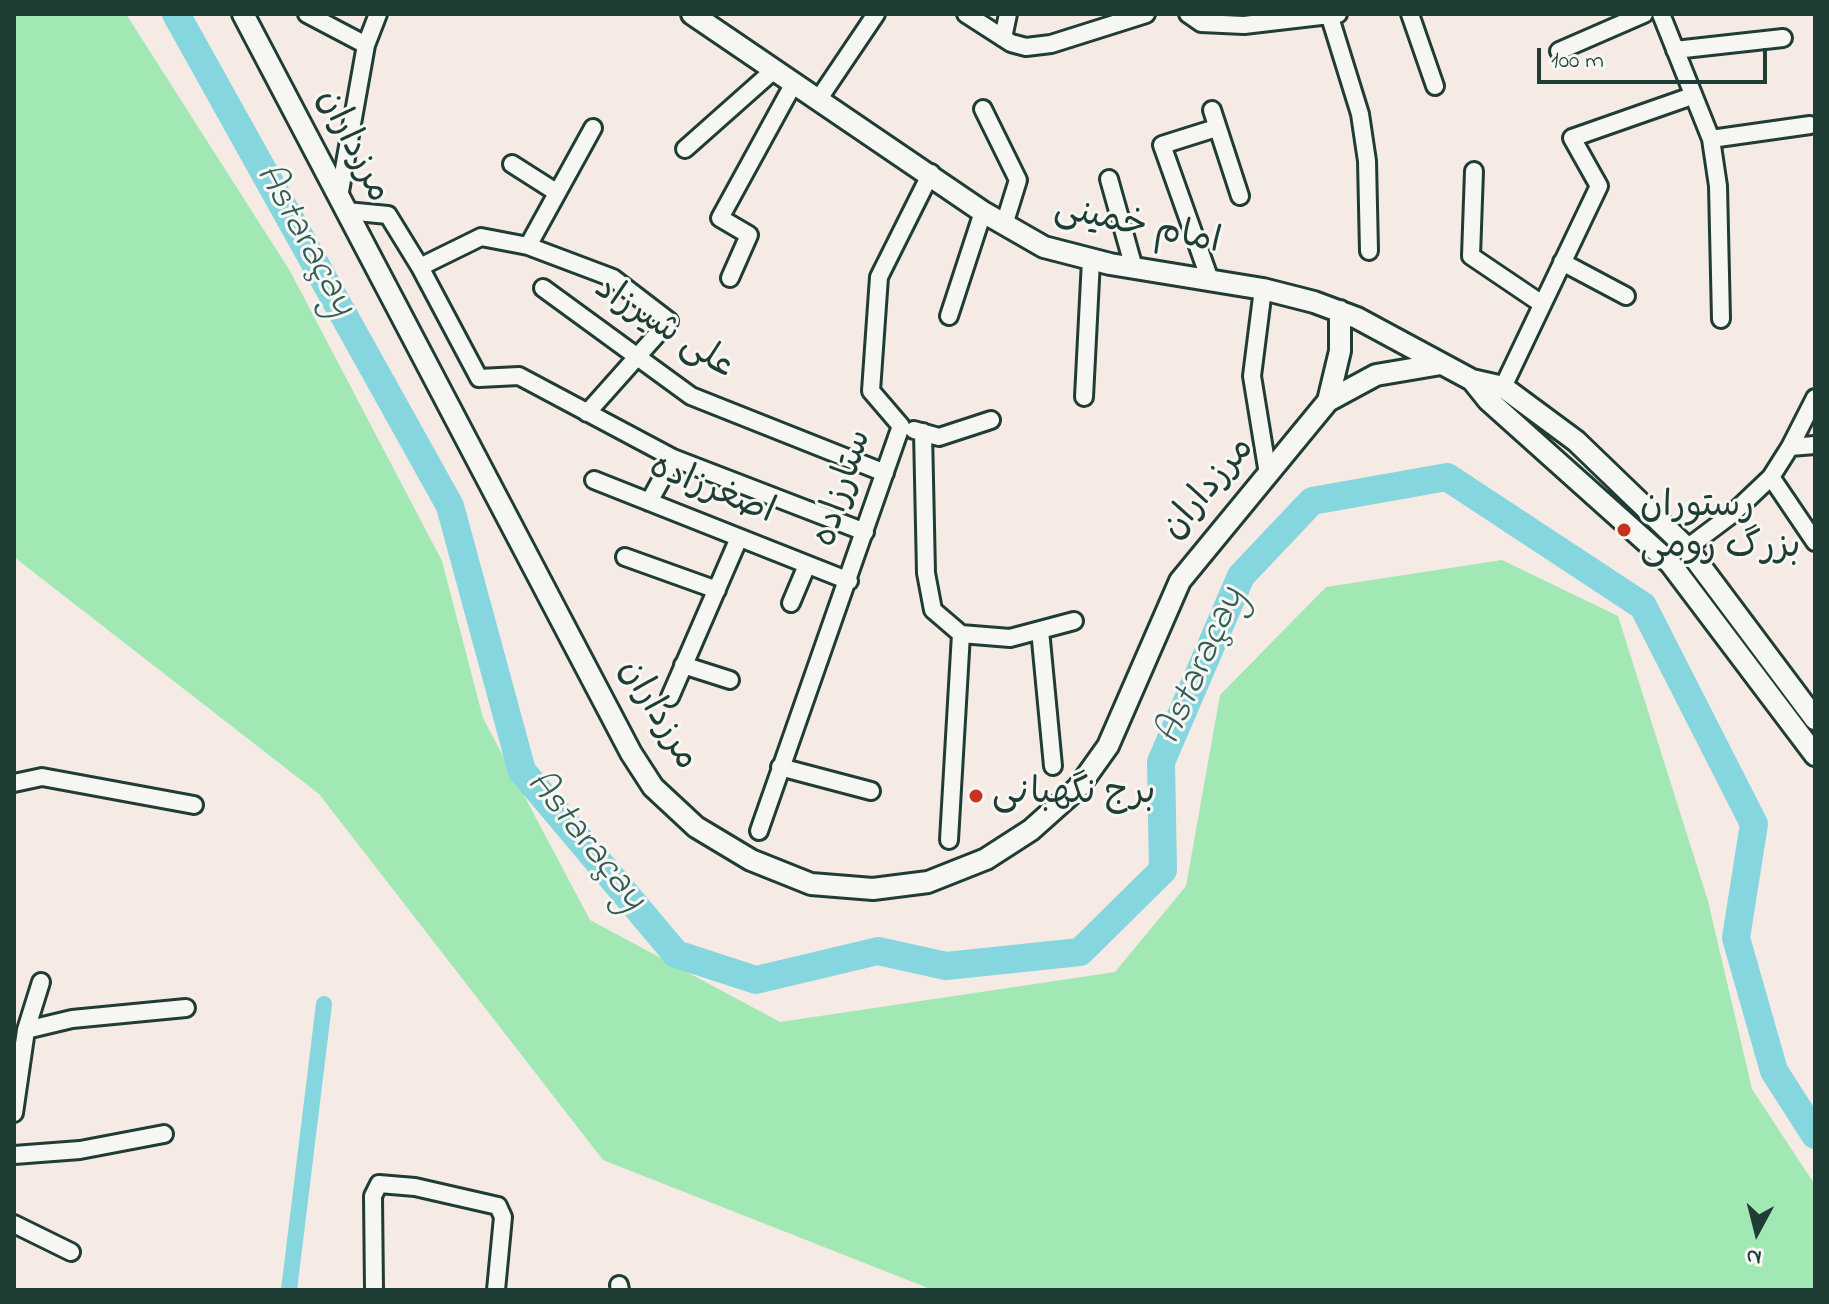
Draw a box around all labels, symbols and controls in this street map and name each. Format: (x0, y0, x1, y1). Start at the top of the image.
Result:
scale bar (1541, 32, 1771, 82)
text: 100 m (1551, 44, 1604, 79)
street label: مرزداران (304, 83, 398, 211)
water label: Astaraçay (243, 157, 363, 325)
street label: امام خمینی (1050, 189, 1224, 267)
street label: علی شیرزاد (585, 269, 741, 391)
street label: ستارزاده (806, 425, 884, 553)
street label: مرزداران (1154, 430, 1266, 550)
street label: اصغرزاده (642, 447, 780, 537)
place label: رستوران بزرگ رومی (1640, 487, 1800, 572)
marker: رستوران بزرگ رومی (1615, 521, 1633, 539)
water label: Astaraçay (1148, 582, 1258, 752)
street label: مرزداران (606, 653, 706, 779)
water label: Astaraçay (514, 763, 654, 921)
place label: برج نگهبانی (992, 774, 1156, 818)
marker: برج نگهبانی (967, 787, 985, 805)
north arrow (1717, 1192, 1797, 1272)
text: N (1745, 1239, 1763, 1273)

